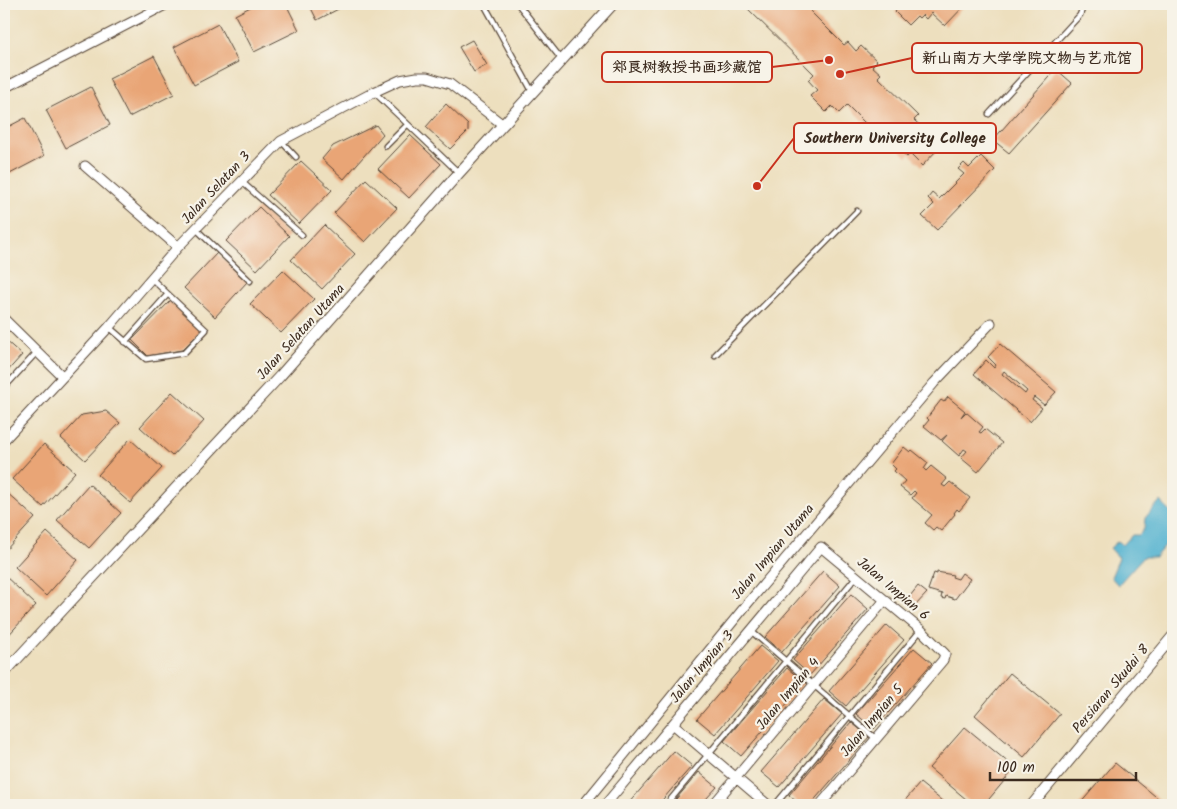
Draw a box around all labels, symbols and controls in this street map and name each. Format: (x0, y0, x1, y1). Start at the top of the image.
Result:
callout: 新山南方大学学院文物与艺术馆 (912, 43, 1142, 73)
text: 新山南方大学学院文物与艺术馆 (922, 47, 1132, 71)
callout: 郑良树教授书画珍藏馆 (602, 52, 772, 82)
text: 郑良树教授书画珍藏馆 (612, 56, 762, 80)
callout: Southern University College (794, 123, 996, 153)
text: Southern University College (804, 127, 987, 151)
street label: Jalan Selatan 3 (176, 146, 256, 230)
street label: Jalan Selatan Utama (252, 279, 350, 385)
street label: Jalan Impian Utama (726, 499, 820, 605)
street label: Jalan Impian 6 (852, 552, 934, 626)
street label: Jalan Impian 3 (665, 626, 739, 708)
street label: Persiaran Skudai 8 (1067, 639, 1155, 738)
street label: Jalan Impian 4 (751, 653, 825, 735)
street label: Jalan Impian 5 (835, 679, 910, 762)
scale bar (990, 749, 1136, 781)
text: 100 m (997, 756, 1035, 780)

